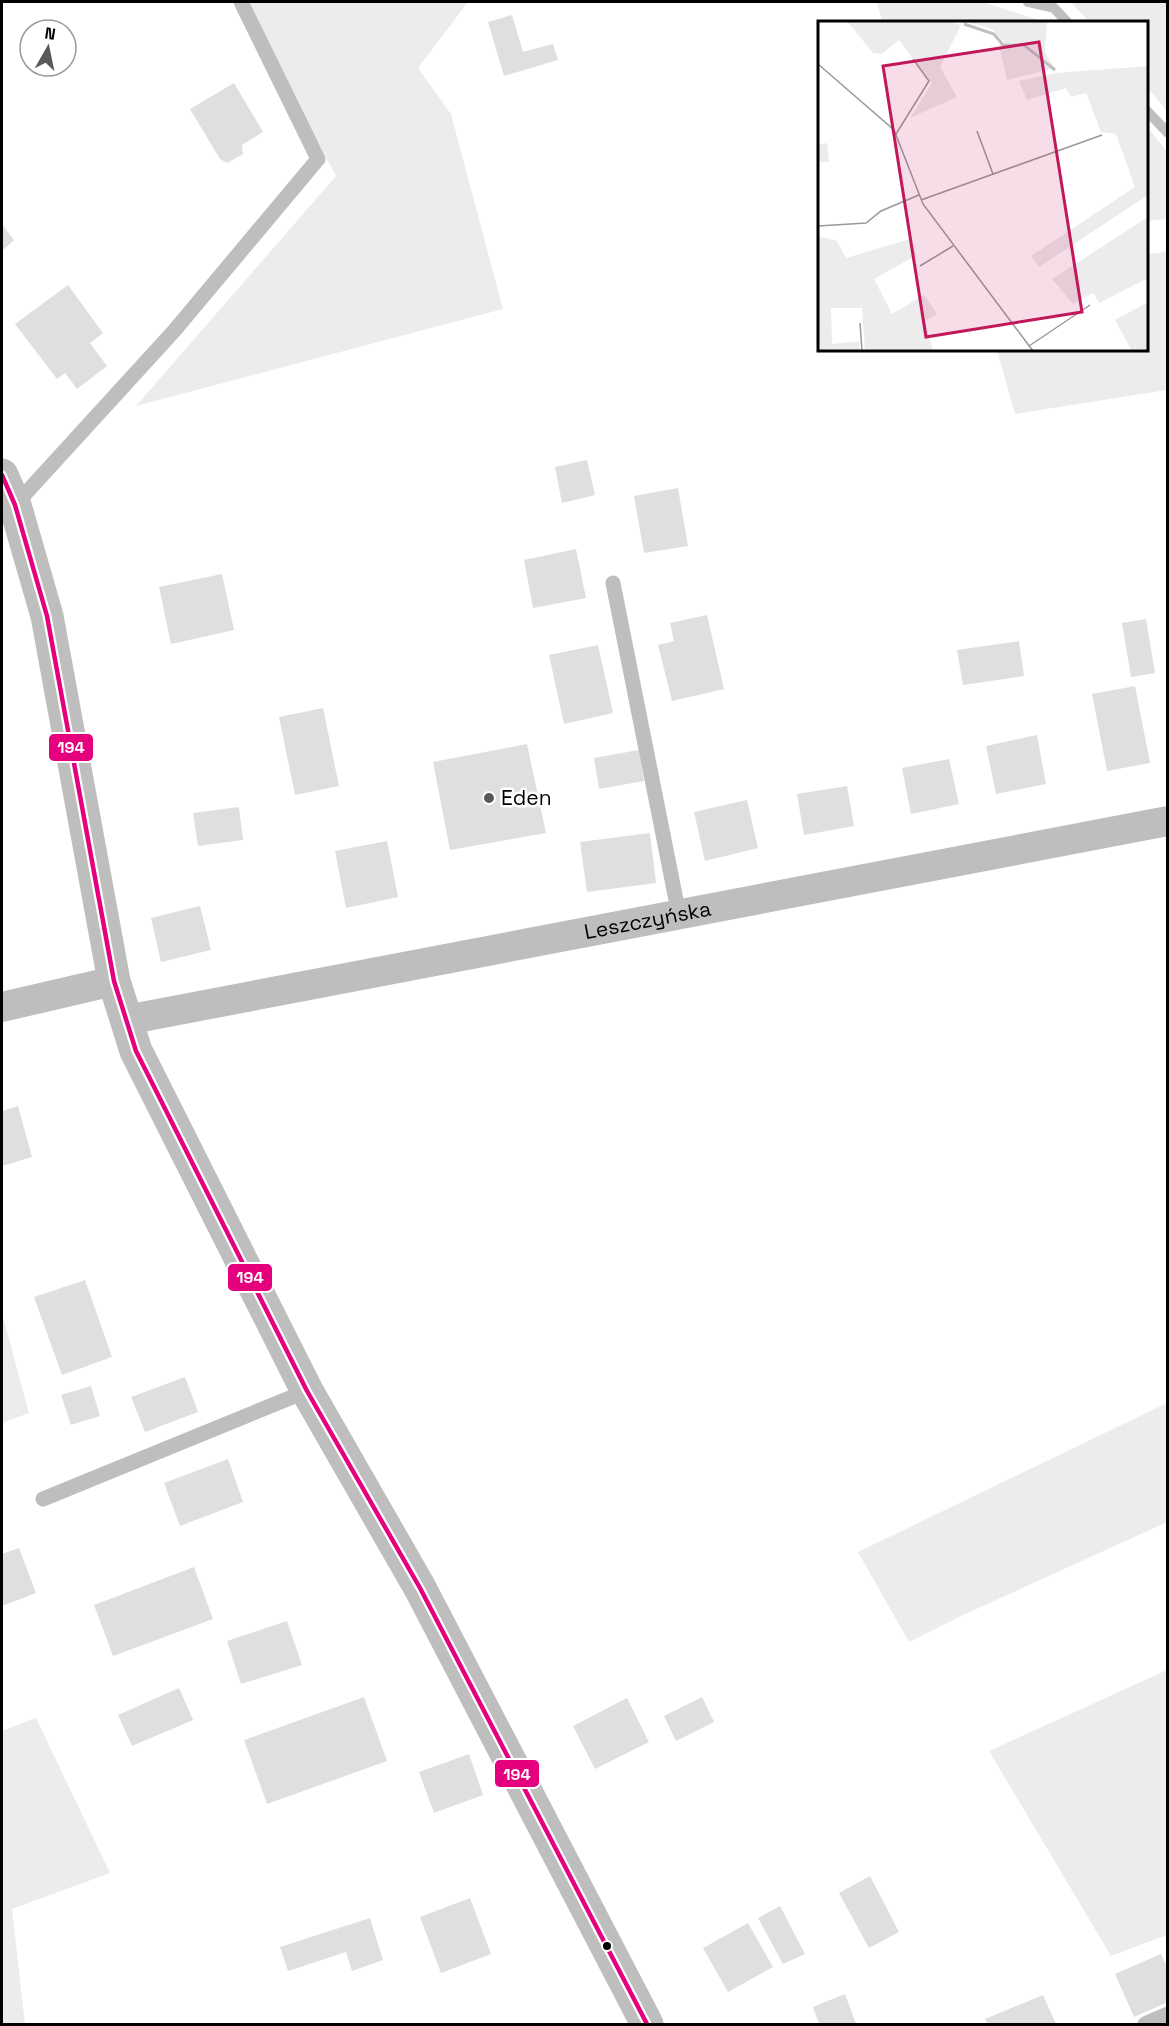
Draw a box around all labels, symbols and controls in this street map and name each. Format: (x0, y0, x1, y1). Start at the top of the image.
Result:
north arrow (18, 18, 78, 78)
inset map (818, 21, 1148, 351)
text: N (43, 22, 57, 45)
line badge: 194 (48, 733, 94, 762)
text: 194 (57, 737, 85, 758)
place label: Eden (501, 784, 552, 811)
marker: Eden (482, 791, 496, 805)
street label: Leszczyńska (582, 895, 713, 945)
line badge: 194 (227, 1263, 273, 1292)
text: 194 (236, 1267, 264, 1288)
line badge: 194 (494, 1759, 540, 1788)
text: 194 (503, 1764, 531, 1785)
unlabelled marker (601, 1940, 613, 1952)

